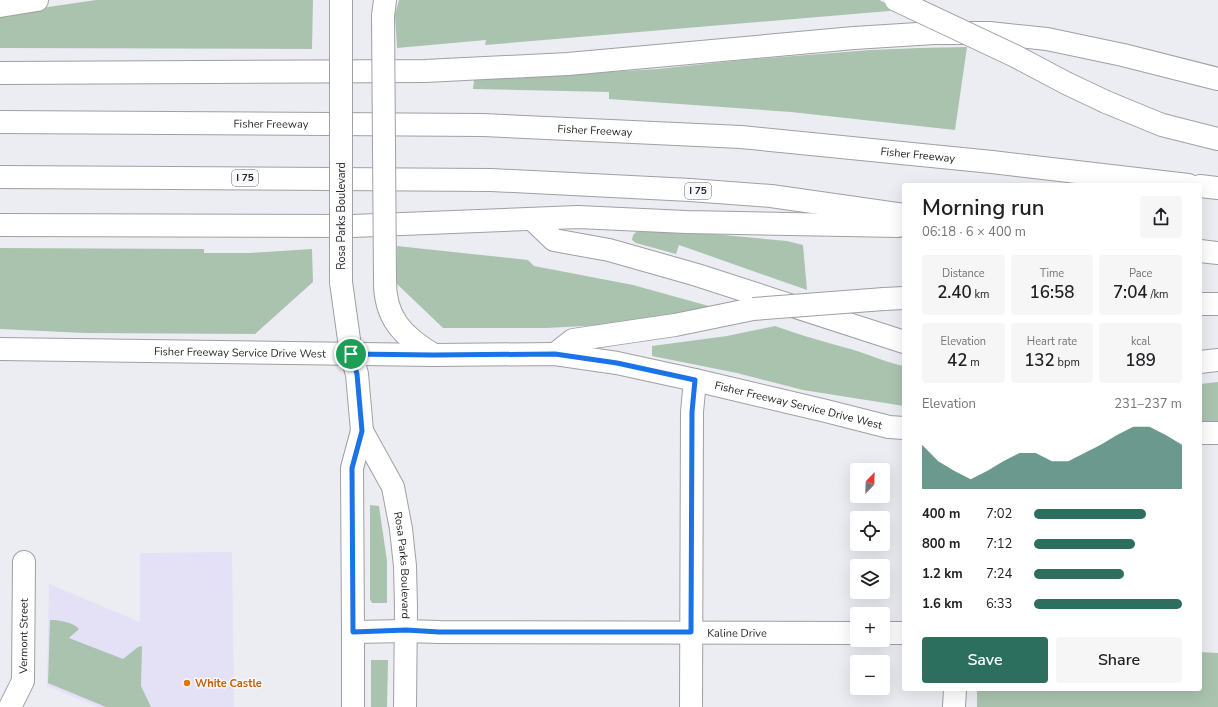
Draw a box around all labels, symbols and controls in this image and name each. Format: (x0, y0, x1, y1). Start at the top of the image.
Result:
street label: Fisher Freeway (234, 116, 309, 131)
street label: Fisher Freeway (557, 121, 633, 139)
street label: Fisher Freeway (880, 143, 956, 166)
street label: Rosa Parks Boulevard (334, 162, 349, 270)
road number: I 75 (232, 170, 258, 186)
road number: I 75 (685, 183, 711, 199)
text: Morning run (922, 193, 1045, 223)
button: share (1140, 196, 1182, 238)
text: 06:18 · 6 × 400 m (922, 223, 1026, 241)
text: Distance (942, 266, 985, 281)
text: Time (1040, 266, 1064, 281)
text: Pace (1129, 266, 1152, 281)
text: 2.40 (937, 281, 972, 304)
text: 16:58 (1030, 281, 1074, 304)
text: 7:04 (1113, 281, 1148, 304)
text: km (972, 287, 990, 302)
text: /km (1148, 287, 1168, 302)
text: Elevation (941, 334, 986, 349)
text: Heart rate (1027, 334, 1077, 349)
text: kcal (1131, 334, 1150, 349)
pin (334, 337, 368, 371)
icon: arrive (340, 343, 362, 365)
street label: Fisher Freeway Service Drive West (154, 344, 326, 361)
text: 42 (947, 349, 967, 372)
text: 132 (1024, 349, 1055, 372)
text: 189 (1125, 349, 1156, 372)
text: m (967, 355, 980, 370)
text: bpm (1055, 355, 1080, 370)
street label: Fisher Freeway Service Drive West (713, 377, 884, 433)
text: Elevation (922, 395, 976, 413)
text: 231–237 m (1114, 395, 1182, 413)
north arrow (850, 463, 890, 503)
map controls (850, 463, 890, 695)
text: 400 m (922, 505, 960, 523)
text: 7:02 (986, 505, 1012, 523)
street label: Rosa Parks Boulevard (390, 510, 414, 619)
button: locate (850, 511, 890, 551)
text: 800 m (922, 535, 960, 553)
text: 7:12 (986, 535, 1012, 553)
button: layers (850, 559, 890, 599)
text: 1.2 km (922, 565, 963, 583)
text: 7:24 (986, 565, 1012, 583)
text: 1.6 km (922, 595, 963, 613)
text: 6:33 (986, 595, 1012, 613)
street label: Vermont Street (16, 598, 31, 675)
button: + (850, 607, 890, 647)
street label: Kaline Drive (707, 625, 767, 640)
button: Save (922, 637, 1048, 683)
button: Share (1056, 637, 1182, 683)
button: − (850, 655, 890, 695)
place label: White Castle (195, 676, 262, 691)
marker: White Castle (182, 678, 192, 688)

